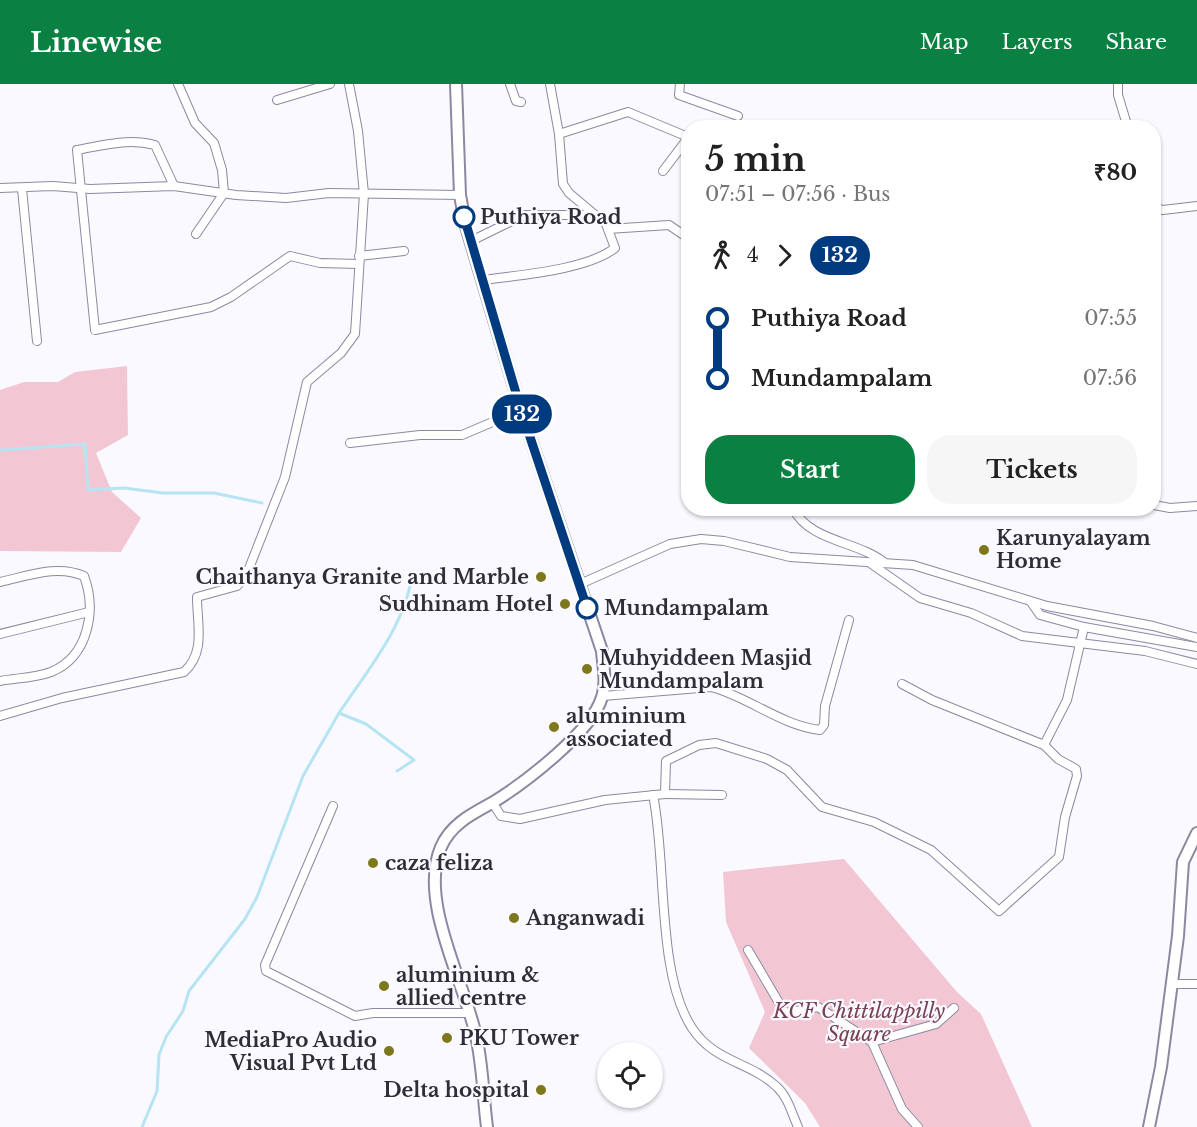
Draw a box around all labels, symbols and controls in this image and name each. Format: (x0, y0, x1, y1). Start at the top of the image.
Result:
text: Linewise (30, 25, 162, 60)
text: Map (920, 29, 969, 55)
text: Layers (1002, 29, 1073, 55)
text: Share (1106, 29, 1167, 55)
text: 5 min (705, 139, 806, 180)
text: ₹80 (1094, 159, 1137, 186)
text: 07:51 – 07:56 · Bus (705, 182, 890, 206)
place label: Puthiya Road (480, 205, 622, 229)
marker: Puthiya Road (453, 206, 475, 228)
icon: walk (705, 239, 738, 272)
icon: forward (768, 239, 801, 272)
text: 132 (822, 242, 858, 268)
text: 4 (747, 243, 759, 267)
text: Puthiya Road (751, 305, 907, 332)
text: 07:55 (1084, 306, 1137, 330)
text: Mundampalam (751, 365, 932, 392)
text: 07:56 (1083, 366, 1137, 390)
line badge: 132 (488, 394, 556, 434)
text: 132 (504, 401, 540, 427)
button: Start (705, 435, 915, 504)
button: Tickets (927, 435, 1137, 504)
place label: Karunyalayam Home (996, 526, 1151, 573)
marker: Karunyalayam Home (977, 543, 991, 557)
place label: Chaithanya Granite and Marble (195, 565, 529, 589)
marker: Chaithanya Granite and Marble (534, 570, 548, 584)
place label: Sudhinam Hotel (379, 592, 553, 616)
place label: Mundampalam (604, 596, 769, 620)
marker: Sudhinam Hotel (558, 597, 572, 611)
marker: Mundampalam (576, 597, 598, 619)
place label: Muhyiddeen Masjid Mundampalam (599, 646, 812, 693)
marker: Muhyiddeen Masjid Mundampalam (580, 662, 594, 676)
place label: aluminium associated (566, 704, 686, 751)
marker: aluminium associated (547, 720, 561, 734)
place label: caza feliza (385, 851, 494, 875)
marker: caza feliza (366, 856, 380, 870)
place label: Anganwadi (525, 906, 645, 930)
marker: Anganwadi (507, 911, 521, 925)
place label: aluminium & allied centre (396, 963, 539, 1010)
marker: aluminium & allied centre (377, 979, 391, 993)
park label: KCF Chittilappilly Square (772, 999, 946, 1046)
place label: PKU Tower (459, 1026, 579, 1050)
place label: MediaPro Audio Visual Pvt Ltd (204, 1028, 377, 1075)
marker: PKU Tower (440, 1031, 454, 1045)
map controls (597, 1042, 663, 1108)
button: locate (597, 1042, 663, 1108)
marker: MediaPro Audio Visual Pvt Ltd (382, 1044, 396, 1058)
place label: Delta hospital (383, 1078, 529, 1102)
marker: Delta hospital (534, 1083, 548, 1097)

